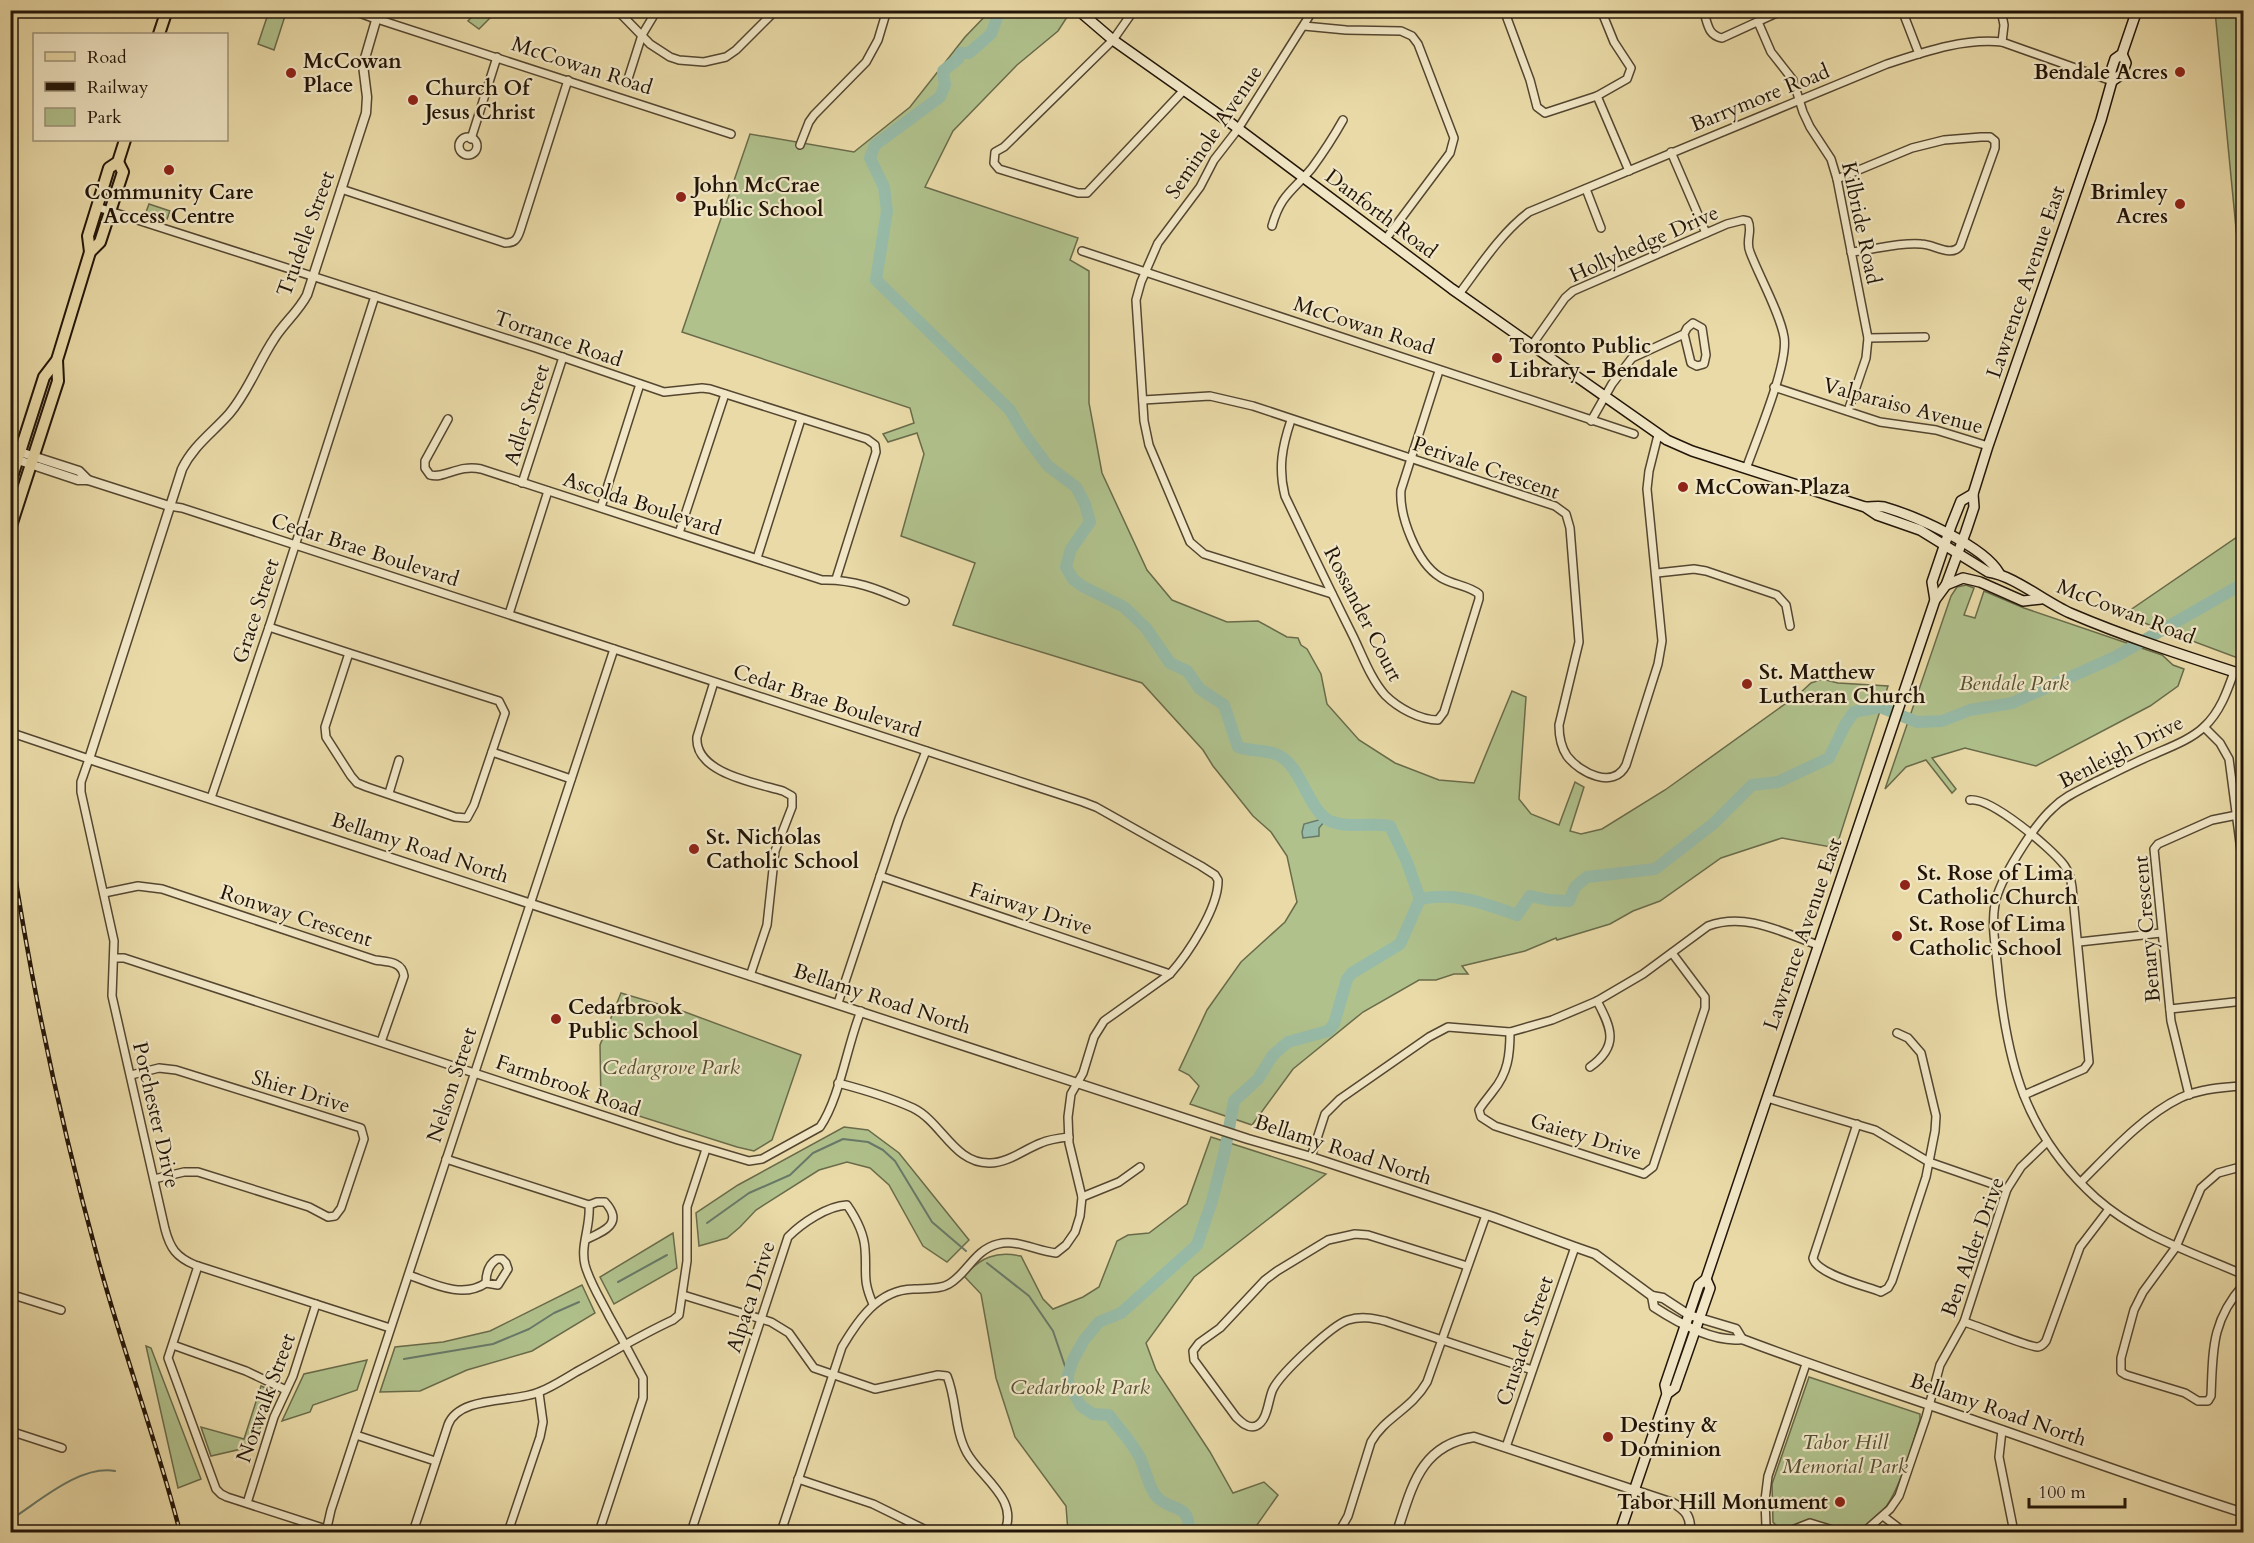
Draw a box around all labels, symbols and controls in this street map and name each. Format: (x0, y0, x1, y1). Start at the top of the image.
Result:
street label: McCowan Road (508, 30, 656, 102)
legend (33, 33, 228, 141)
text: Road (87, 45, 127, 70)
place label: McCowan Place (303, 47, 402, 100)
street label: Barrymore Road (1686, 57, 1834, 139)
place label: Bendale Acres (2033, 58, 2168, 87)
street label: Seminole Avenue (1158, 59, 1270, 205)
marker: Bendale Acres (2173, 65, 2187, 79)
marker: McCowan Place (284, 66, 298, 80)
place label: Church Of Jesus Christ (422, 74, 536, 127)
text: Railway (87, 75, 149, 100)
marker: Church Of Jesus Christ (406, 93, 420, 107)
text: Park (87, 105, 122, 130)
street label: Kilbride Road (1834, 159, 1888, 287)
street label: Danforth Road (1319, 162, 1443, 266)
marker: Community Care Access Centre (162, 163, 176, 177)
street label: Trudelle Street (270, 167, 342, 301)
place label: John McCrae Public School (690, 171, 824, 224)
place label: Community Care Access Centre (84, 178, 254, 231)
place label: Brimley Acres (2090, 178, 2168, 231)
street label: Lawrence Avenue East (1979, 181, 2073, 382)
marker: John McCrae Public School (674, 190, 688, 204)
marker: Brimley Acres (2173, 197, 2187, 211)
street label: Hollyhedge Drive (1565, 198, 1723, 290)
street label: McCowan Road (1290, 290, 1438, 362)
street label: Torrance Road (490, 303, 626, 375)
place label: Toronto Public Library - Bendale (1509, 332, 1678, 385)
marker: Toronto Public Library - Bendale (1490, 351, 1504, 365)
street label: Adler Street (497, 360, 557, 469)
street label: Valparaiso Avenue (1820, 371, 1986, 441)
street label: Perivale Crescent (1409, 429, 1564, 507)
street label: Ascolda Boulevard (559, 465, 725, 543)
place label: McCowan Plaza (1695, 473, 1851, 502)
marker: McCowan Plaza (1676, 480, 1690, 494)
street label: Cedar Brae Boulevard (267, 506, 463, 594)
street label: Rossander Court (1316, 541, 1410, 687)
street label: Grace Street (225, 555, 287, 667)
street label: McCowan Road (2052, 572, 2200, 652)
street label: Cedar Brae Boulevard (729, 657, 925, 745)
place label: St. Matthew Lutheran Church (1759, 658, 1926, 711)
park label: Bendale Park (1959, 669, 2070, 698)
marker: St. Matthew Lutheran Church (1740, 677, 1754, 691)
street label: Benleigh Drive (2054, 708, 2188, 796)
street label: Bellamy Road North (328, 806, 513, 891)
place label: St. Nicholas Catholic School (706, 823, 859, 876)
street label: Lawrence Avenue East (1756, 833, 1850, 1034)
marker: St. Nicholas Catholic School (687, 842, 701, 856)
street label: Benary Crescent (2126, 854, 2168, 1004)
place label: St. Rose of Lima Catholic Church (1917, 859, 2078, 912)
street label: Fairway Drive (966, 875, 1096, 943)
street label: Ronway Crescent (216, 878, 376, 954)
marker: St. Rose of Lima Catholic Church (1898, 878, 1912, 892)
place label: St. Rose of Lima Catholic School (1909, 910, 2066, 963)
marker: St. Rose of Lima Catholic School (1890, 929, 1904, 943)
street label: Bellamy Road North (790, 957, 975, 1042)
place label: Cedarbrook Public School (568, 993, 699, 1046)
marker: Cedarbrook Public School (549, 1012, 563, 1026)
street label: Nelson Street (420, 1023, 484, 1146)
street label: Porchester Drive (125, 1039, 187, 1191)
street label: Farmbrook Road (492, 1048, 644, 1124)
park label: Cedargrove Park (602, 1053, 740, 1082)
street label: Shier Drive (248, 1063, 354, 1121)
street label: Gaiety Drive (1527, 1106, 1645, 1168)
street label: Bellamy Road North (1251, 1108, 1436, 1193)
street label: Ben Alder Drive (1934, 1173, 2012, 1321)
street label: Alpaca Drive (719, 1238, 783, 1356)
street label: Crusader Street (1489, 1272, 1561, 1410)
street label: Norwalk Street (229, 1329, 303, 1467)
street label: Bellamy Road North (1906, 1366, 2091, 1454)
park label: Cedarbrook Park (1010, 1373, 1150, 1402)
place label: Destiny & Dominion (1620, 1411, 1722, 1464)
park label: Tabor Hill Memorial Park (1782, 1428, 1909, 1481)
marker: Destiny & Dominion (1601, 1430, 1615, 1444)
scale bar (2029, 1471, 2125, 1509)
text: 100 m (2038, 1480, 2086, 1505)
place label: Tabor Hill Monument (1617, 1488, 1829, 1517)
marker: Tabor Hill Monument (1833, 1495, 1847, 1509)

